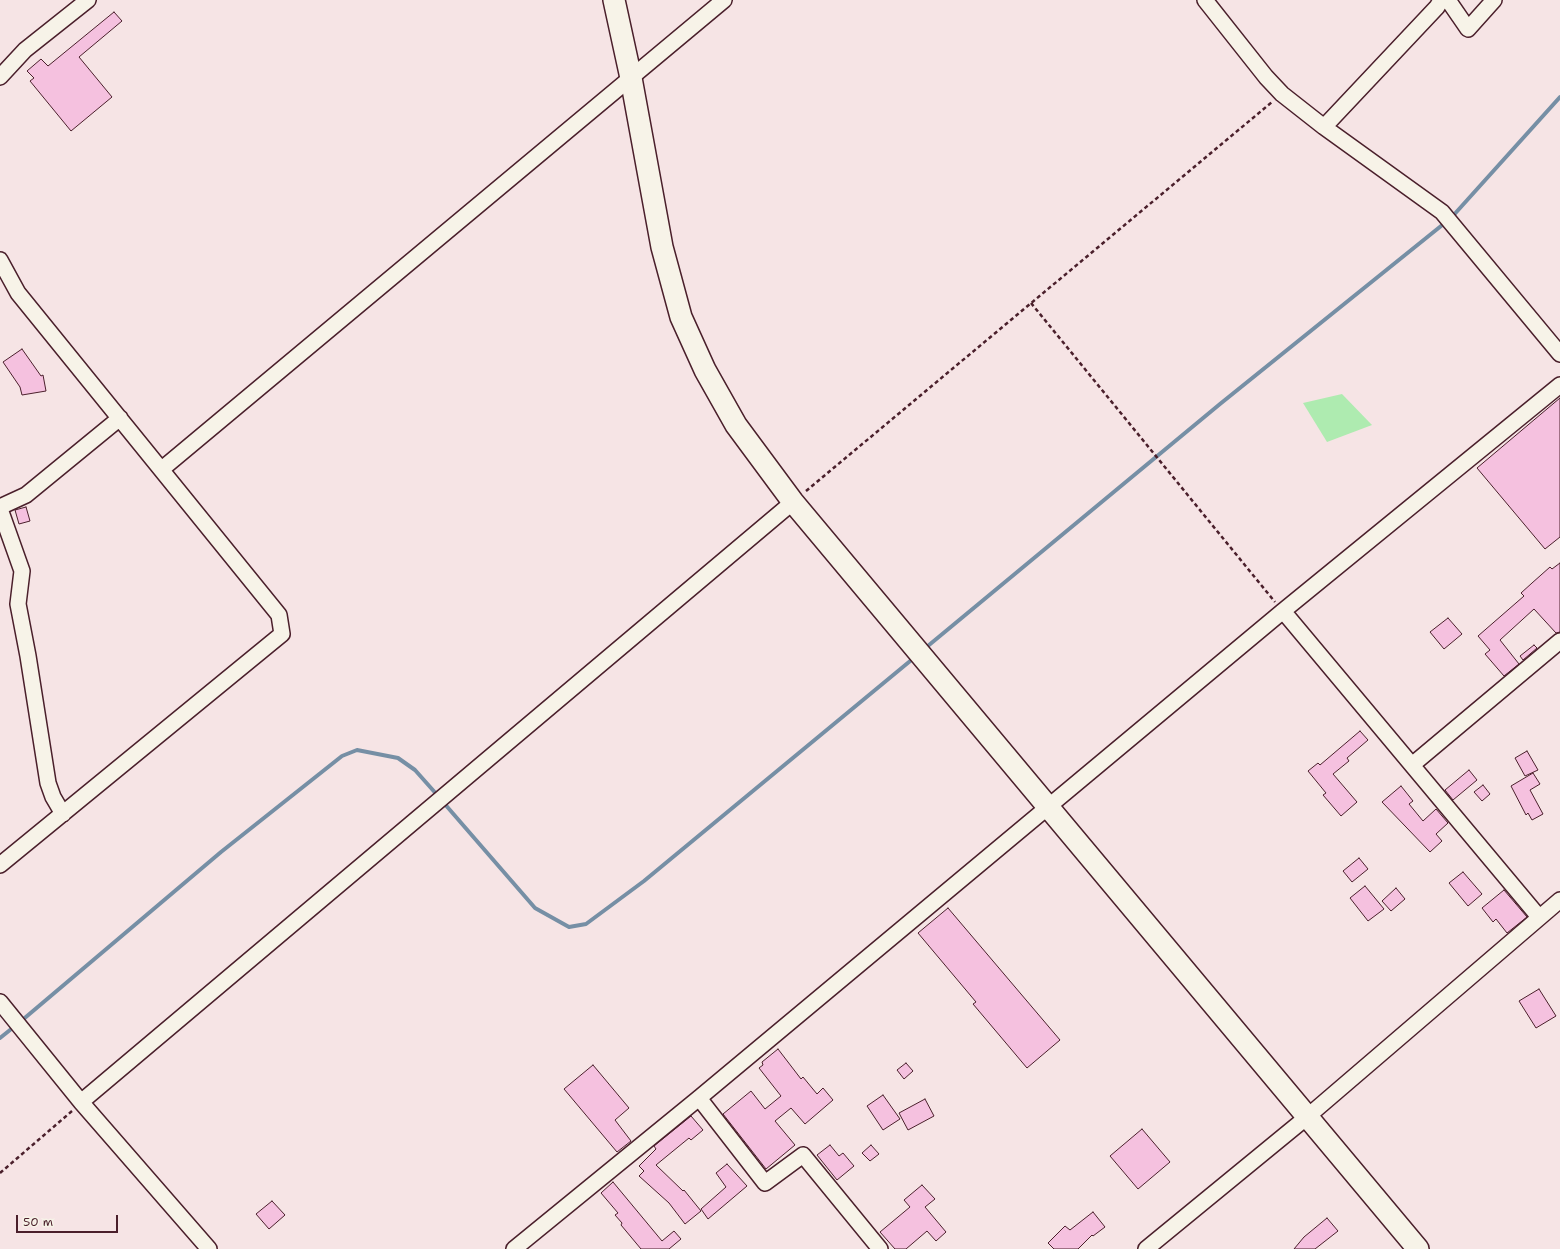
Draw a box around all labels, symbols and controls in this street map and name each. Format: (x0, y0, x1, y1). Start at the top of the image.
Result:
scale bar (18, 1207, 120, 1233)
text: 50 m (23, 1214, 53, 1230)

